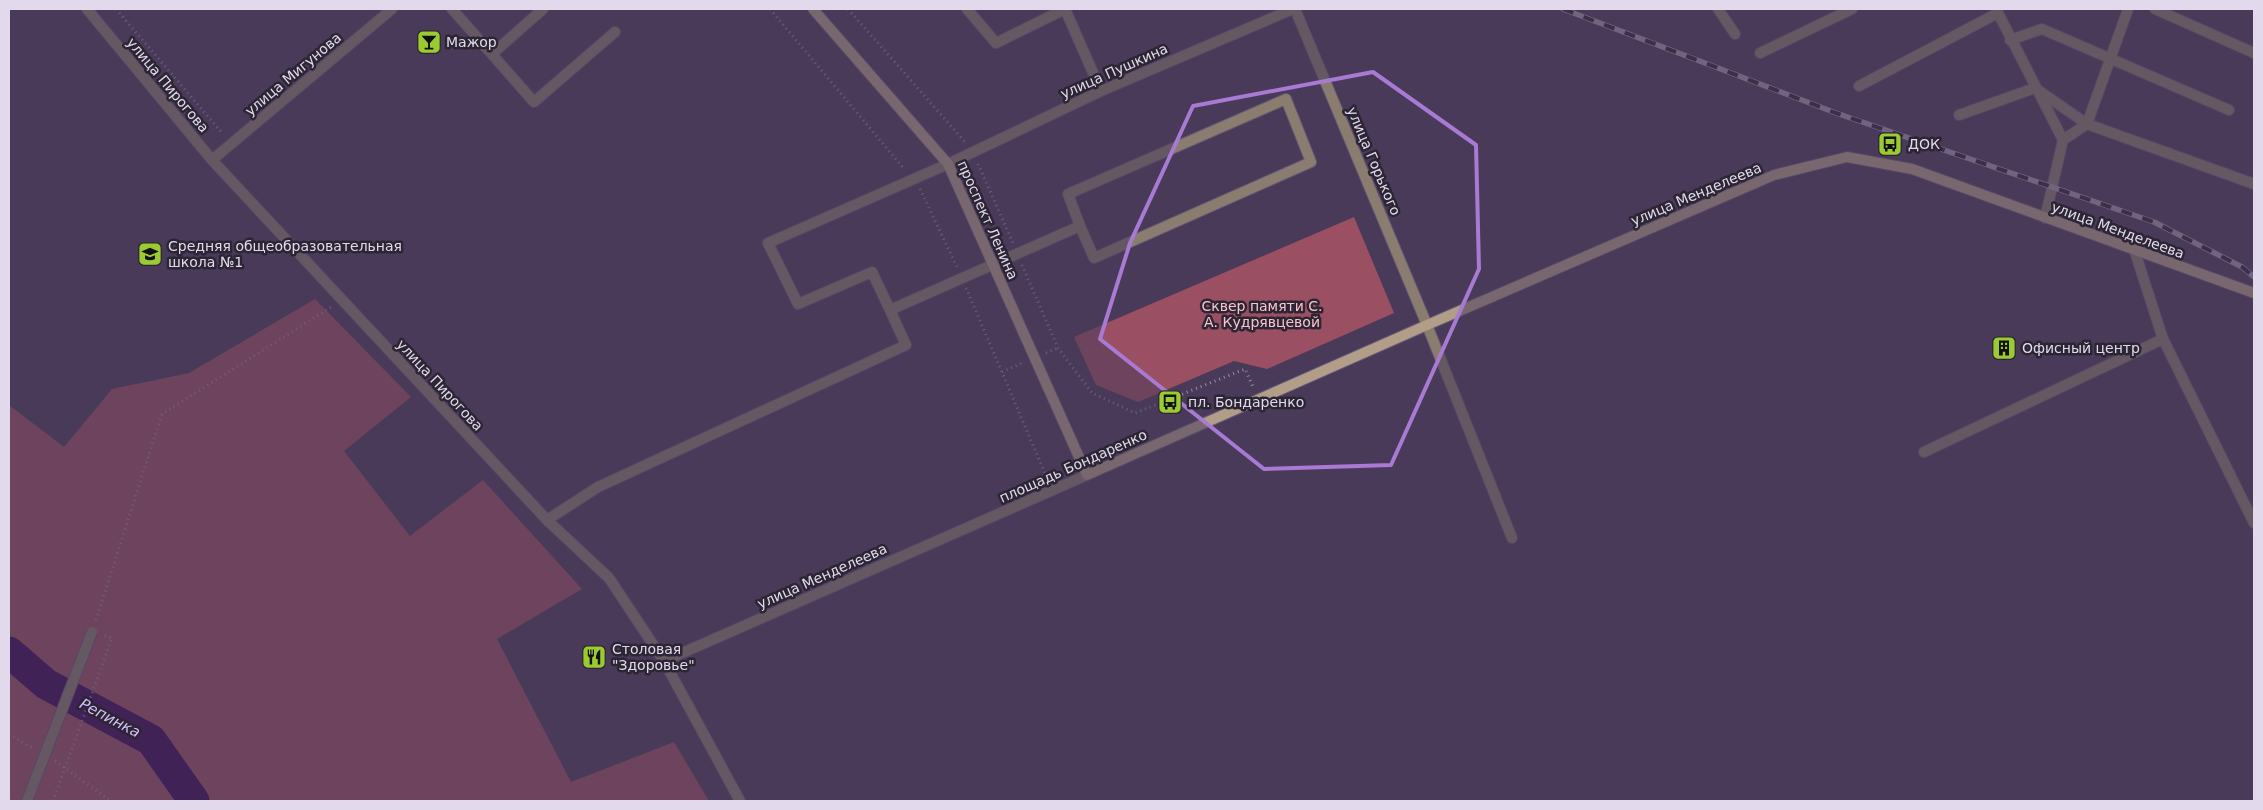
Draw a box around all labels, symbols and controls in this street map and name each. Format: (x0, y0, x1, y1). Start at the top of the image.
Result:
street label: улица Мигунова (242, 29, 344, 119)
bar icon: Мажор (416, 29, 442, 55)
street label: улица Пирогова (124, 34, 212, 136)
place label: Мажор (446, 34, 497, 50)
street label: улица Пушкина (1058, 40, 1170, 102)
street label: улица Горького (1344, 104, 1404, 218)
bus stop icon: ДОК (1877, 131, 1903, 157)
place label: ДОК (1908, 136, 1940, 152)
street label: проспект Ленина (955, 158, 1021, 282)
street label: улица Менделеева (1628, 159, 1764, 229)
street label: улица Менделеева (2049, 199, 2187, 261)
place label: Средняя общеобразовательная школа №1 (168, 238, 402, 270)
school or university icon: Средняя общеобразовательная школа №1 (137, 241, 163, 267)
park label: Сквер памяти С. А. Кудрявцевой (1201, 298, 1323, 330)
building icon: Офисный центр (1991, 335, 2017, 361)
street label: улица Пирогова (394, 336, 486, 434)
place label: Офисный центр (2022, 340, 2140, 356)
bus stop icon: пл. Бондаренко (1157, 389, 1183, 415)
place label: пл. Бондаренко (1188, 394, 1304, 410)
street label: площадь Бондаренко (997, 426, 1149, 506)
street label: улица Менделеева (755, 540, 889, 612)
place label: Столовая "Здоровье" (612, 641, 695, 673)
restaurant icon: Столовая "Здоровье" (581, 644, 607, 670)
water label: Репинка (77, 695, 143, 741)

